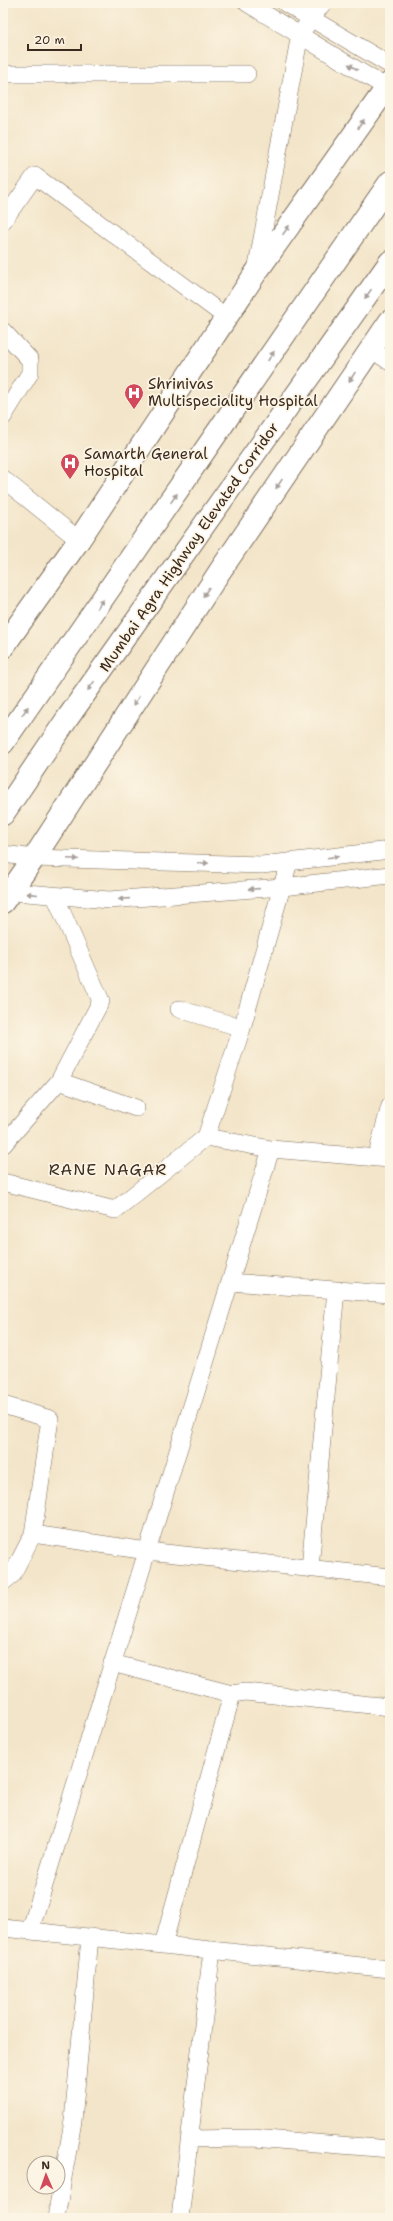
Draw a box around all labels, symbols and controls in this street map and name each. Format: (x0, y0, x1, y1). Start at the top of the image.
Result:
scale bar (28, 26, 81, 52)
text: 20 m (34, 32, 65, 48)
one-way arrow (347, 64, 359, 71)
one-way arrow (357, 119, 365, 129)
one-way arrow (282, 225, 290, 236)
one-way arrow (364, 288, 372, 299)
one-way arrow (267, 350, 275, 361)
one-way arrow (348, 372, 356, 382)
place label: Shrinivas Multispeciality Hospital (148, 374, 318, 411)
hospital icon: Shrinivas Multispeciality Hospital (123, 382, 145, 410)
street label: Mumbai Agra Highway Elevated Corridor (95, 418, 283, 676)
place label: Samarth General Hospital (84, 444, 208, 481)
hospital icon: Samarth General Hospital (59, 452, 81, 480)
one-way arrow (275, 479, 283, 489)
one-way arrow (170, 492, 178, 503)
one-way arrow (203, 586, 210, 598)
one-way arrow (96, 599, 104, 609)
one-way arrow (87, 680, 95, 691)
one-way arrow (132, 696, 140, 706)
one-way arrow (21, 706, 29, 716)
one-way arrow (326, 854, 339, 860)
one-way arrow (67, 856, 80, 862)
one-way arrow (197, 860, 209, 867)
one-way arrow (248, 886, 260, 893)
one-way arrow (26, 890, 38, 897)
one-way arrow (118, 896, 130, 903)
district label: RANE NAGAR (49, 1159, 167, 1180)
north arrow (26, 2155, 66, 2195)
text: N (41, 2158, 51, 2173)

